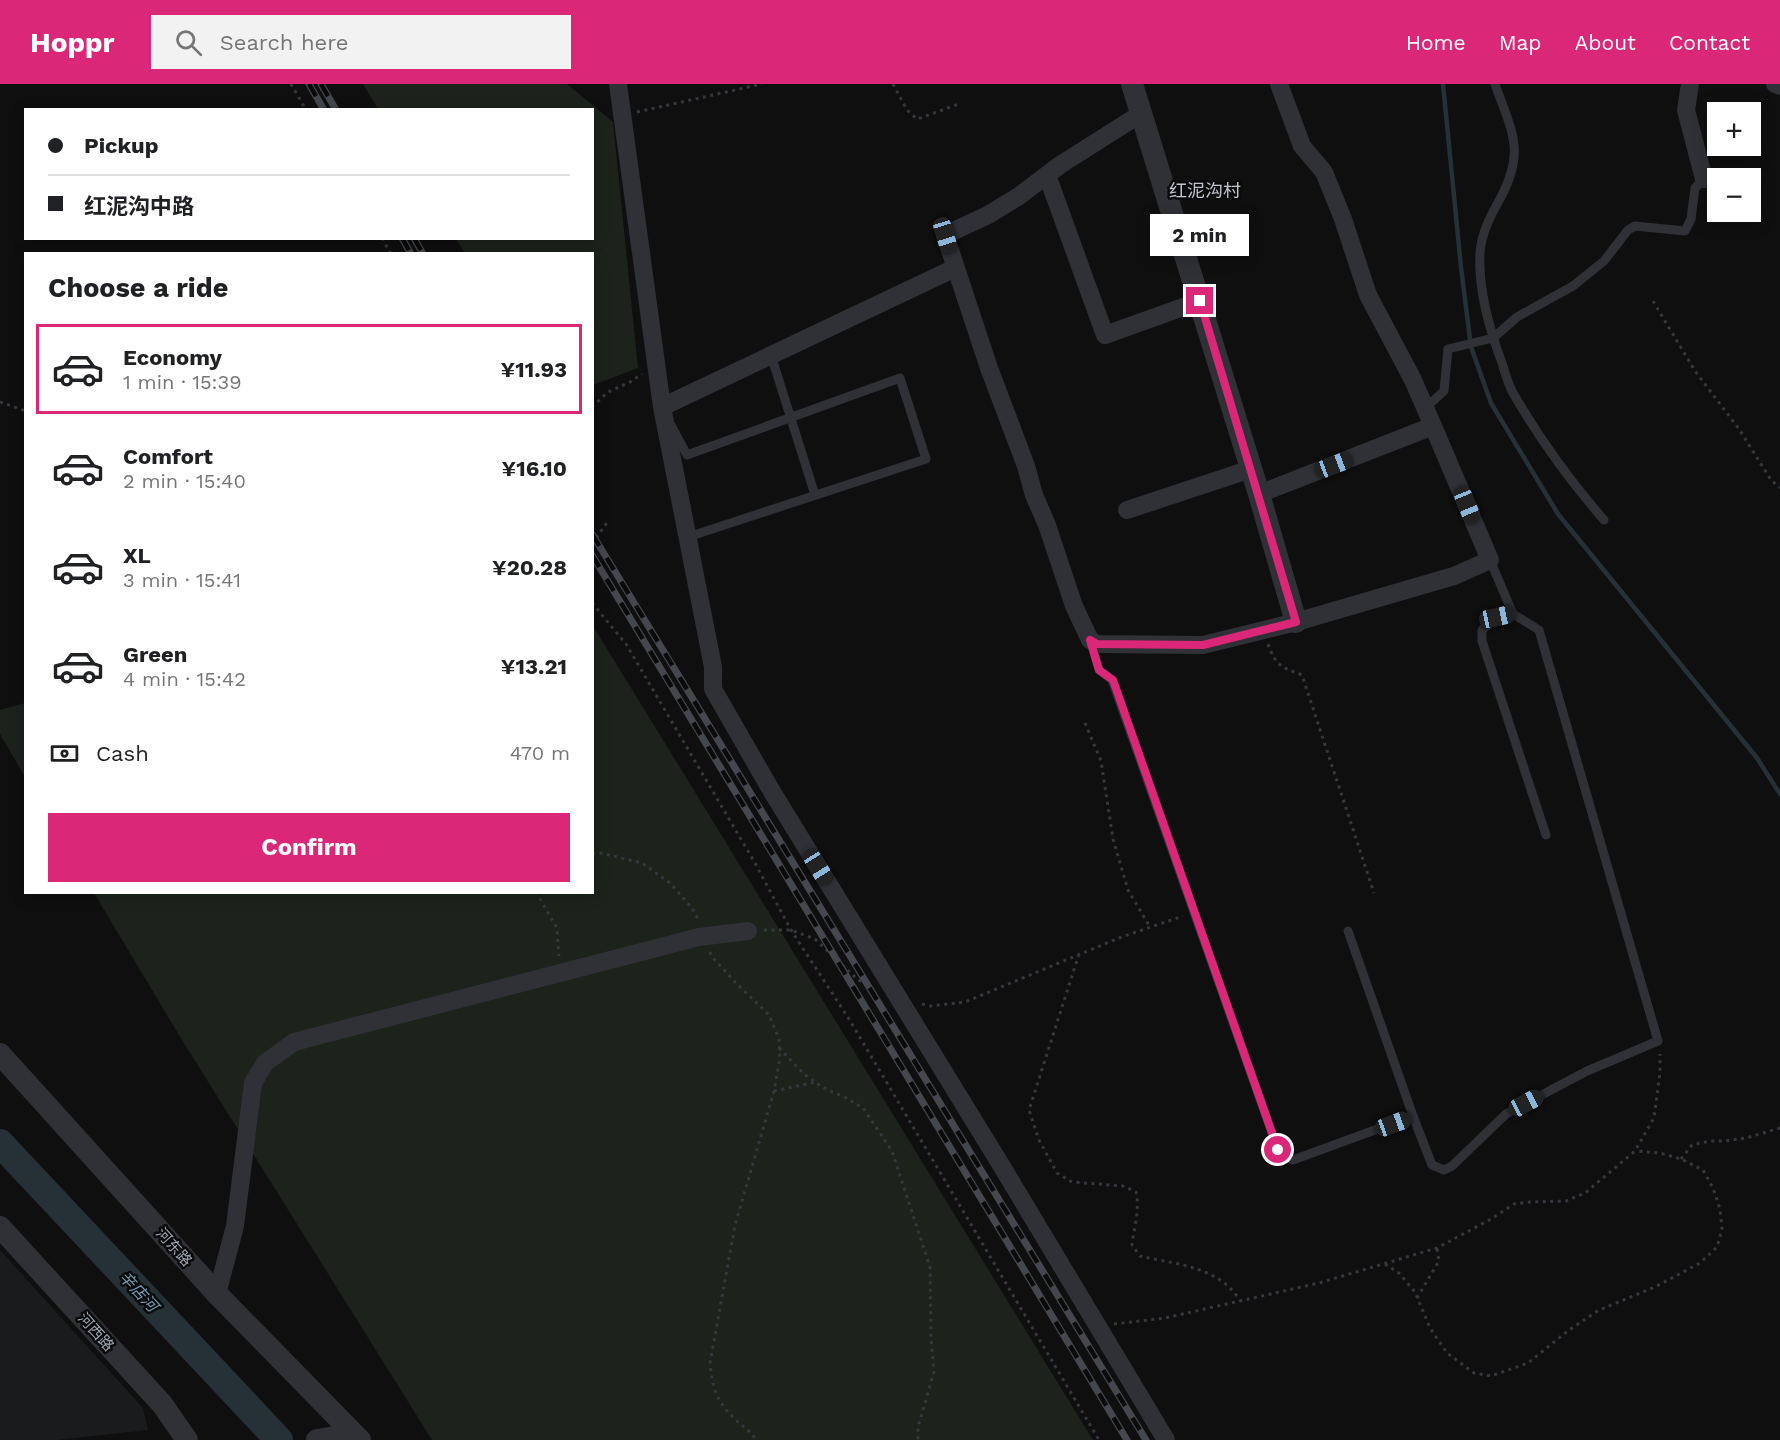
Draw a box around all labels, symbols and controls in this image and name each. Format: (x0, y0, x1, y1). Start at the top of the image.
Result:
search box (151, 15, 571, 69)
text: Hoppr (30, 26, 115, 59)
icon: search (172, 26, 205, 59)
text: Search here (220, 30, 349, 55)
text: Home (1406, 30, 1466, 55)
text: Map (1499, 30, 1542, 55)
text: About (1575, 30, 1636, 55)
text: Contact (1669, 30, 1750, 55)
map controls (1707, 102, 1761, 222)
button: + (1707, 102, 1761, 156)
text: Pickup (84, 133, 159, 158)
button: − (1707, 168, 1761, 222)
district label: 红泥沟村 (1169, 180, 1241, 201)
text: 红泥沟中路 (84, 194, 194, 219)
callout: 2 min (1150, 214, 1250, 256)
car (931, 215, 959, 255)
text: 2 min (1172, 223, 1227, 247)
text: Choose a ride (48, 272, 228, 304)
route end (1186, 287, 1213, 314)
icon: car (51, 342, 105, 396)
text: Economy (123, 345, 222, 370)
text: ¥11.93 (501, 357, 567, 382)
text: 1 min · 15:39 (123, 370, 242, 394)
icon: car (51, 441, 105, 495)
text: Comfort (123, 444, 213, 469)
car (1314, 450, 1354, 480)
text: ¥16.10 (502, 456, 567, 481)
text: 2 min · 15:40 (123, 469, 246, 493)
car (1452, 485, 1482, 525)
icon: car (51, 540, 105, 594)
text: XL (123, 543, 151, 568)
text: ¥20.28 (492, 555, 567, 580)
text: 3 min · 15:41 (123, 568, 241, 592)
car (1478, 604, 1516, 630)
icon: car (51, 639, 105, 693)
text: Green (123, 642, 187, 667)
text: ¥13.21 (501, 654, 567, 679)
text: 4 min · 15:42 (123, 667, 246, 691)
icon: cash (48, 737, 81, 770)
text: Cash (96, 741, 149, 766)
text: 470 m (510, 741, 570, 765)
button: Confirm (48, 813, 570, 882)
car (801, 847, 835, 887)
car (1506, 1087, 1546, 1119)
car (1373, 1109, 1413, 1139)
route start (1264, 1136, 1291, 1163)
street label: 河东路 (152, 1224, 196, 1270)
water label: 辛店河 (115, 1267, 164, 1318)
street label: 河西路 (74, 1309, 118, 1355)

